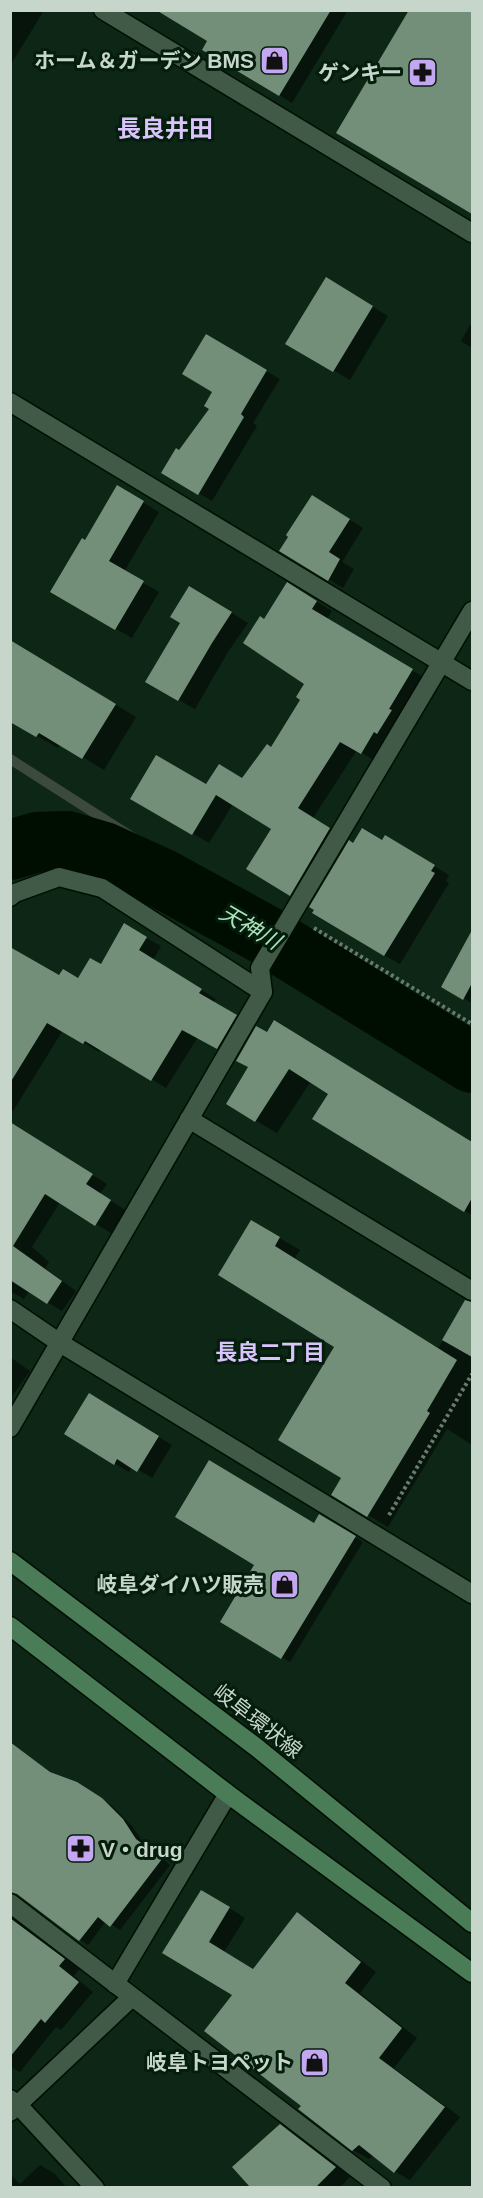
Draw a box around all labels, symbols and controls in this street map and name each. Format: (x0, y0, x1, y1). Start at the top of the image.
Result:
shop icon: ホーム＆ガーデン BMS (259, 44, 291, 76)
place label: ホーム＆ガーデン BMS (34, 49, 254, 72)
pharmacy icon: ゲンキー (407, 56, 439, 88)
place label: ゲンキー (318, 61, 402, 84)
district label: 長良井田 (117, 115, 213, 142)
water label: 天神川 (215, 900, 287, 955)
district label: 長良二丁目 (215, 1340, 325, 1365)
shop icon: 岐阜ダイハツ販売 (269, 1568, 301, 1600)
place label: 岐阜ダイハツ販売 (96, 1573, 264, 1596)
street label: 岐阜環状線 (210, 1680, 306, 1762)
pharmacy icon: V・drug (64, 1833, 96, 1865)
place label: V・drug (101, 1838, 183, 1861)
shop icon: 岐阜トヨペット (298, 2046, 330, 2078)
place label: 岐阜トヨペット (146, 2051, 293, 2074)

